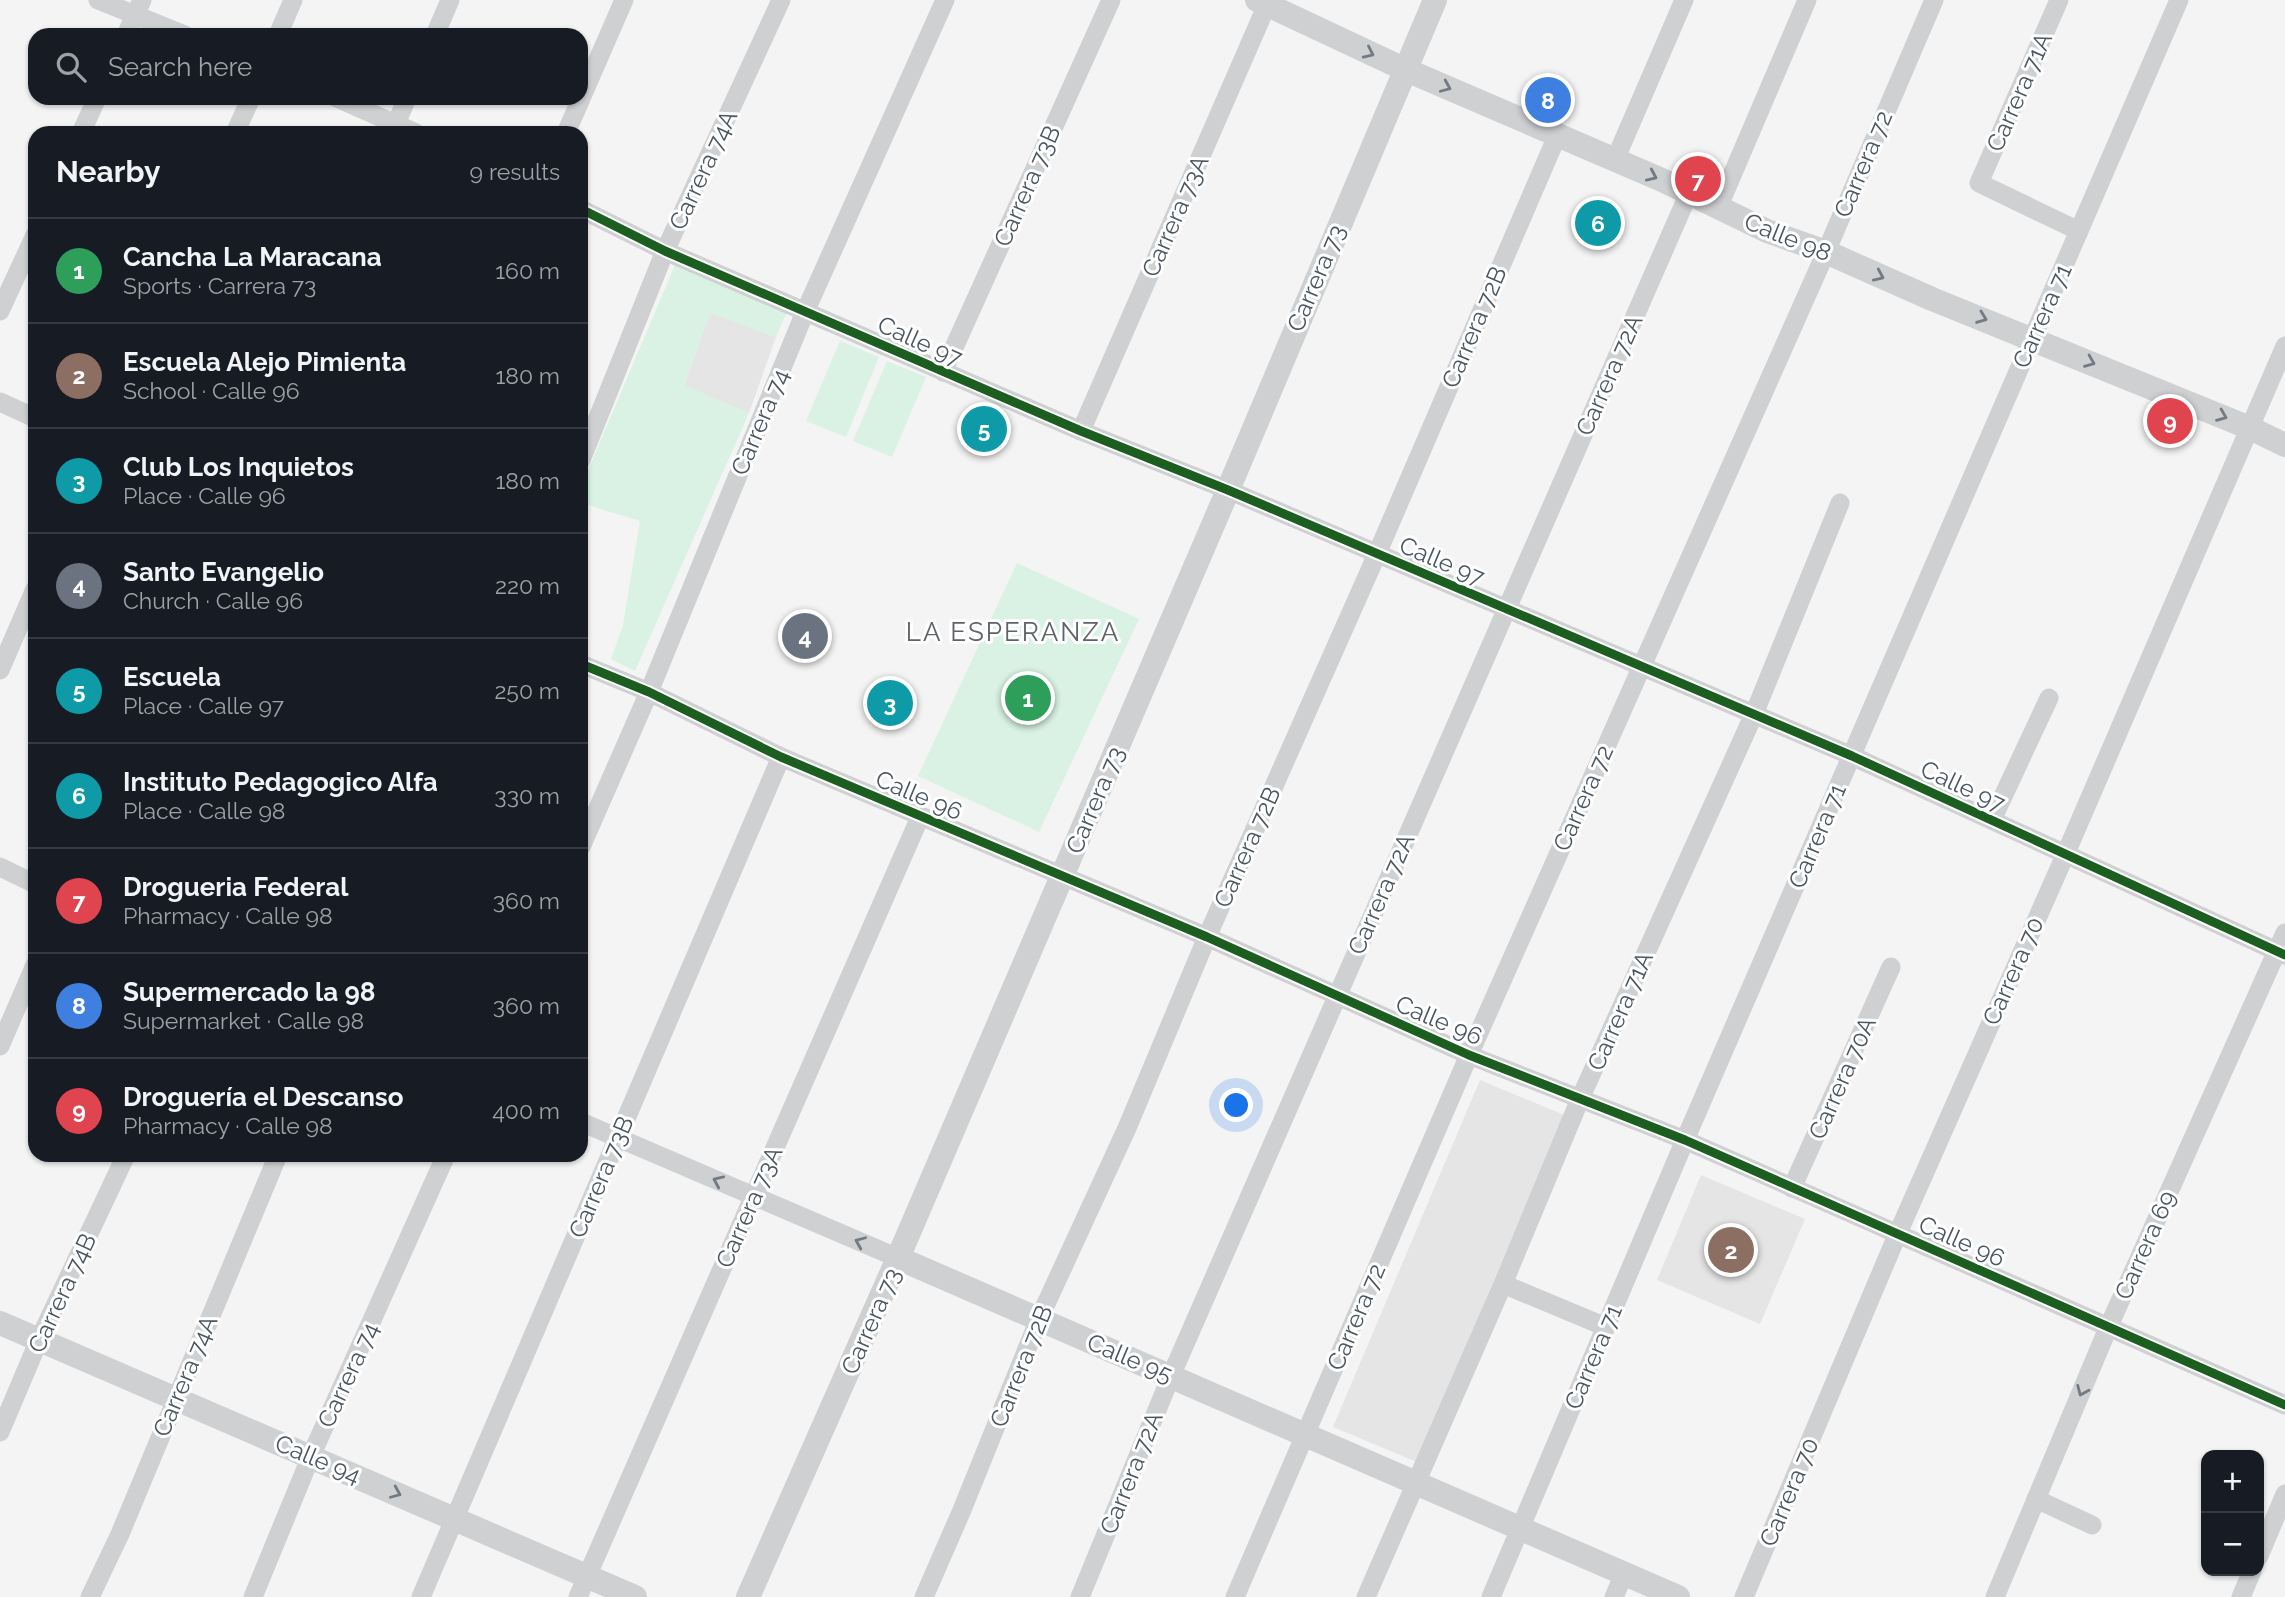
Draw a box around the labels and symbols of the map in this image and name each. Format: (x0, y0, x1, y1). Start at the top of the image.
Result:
street label: Carrera 71A (1980, 28, 2058, 156)
one-way arrow (1362, 44, 1374, 58)
pin: 8 (1525, 74, 1571, 126)
one-way arrow (1440, 78, 1452, 92)
street label: Carrera 74A (663, 106, 743, 234)
street label: Carrera 72 (1828, 106, 1898, 222)
street label: Carrera 73B (987, 121, 1067, 251)
street label: Carrera 73A (1135, 151, 1215, 281)
pin: 7 (1675, 153, 1721, 205)
one-way arrow (1645, 168, 1657, 182)
pin: 6 (1575, 197, 1621, 249)
street label: Calle 98 (1740, 206, 1836, 268)
street label: Carrera 73 (1281, 220, 1351, 336)
street label: Carrera 71 (2006, 260, 2078, 372)
street label: Carrera 72B (1435, 262, 1513, 392)
one-way arrow (1872, 267, 1884, 281)
street label: Calle 97 (873, 310, 967, 373)
street label: Carrera 72A (1569, 310, 1649, 440)
one-way arrow (1976, 310, 1988, 324)
one-way arrow (2083, 354, 2096, 368)
street label: Carrera 74 (725, 365, 795, 479)
pin: 9 (2147, 395, 2193, 447)
pin: 5 (961, 403, 1007, 455)
one-way arrow (2214, 408, 2227, 422)
street label: Calle 97 (1395, 530, 1489, 592)
pin: 4 (782, 610, 828, 662)
district label: LA ESPERANZA (906, 617, 1120, 647)
pin: 1 (1005, 672, 1051, 724)
pin: 3 (867, 677, 913, 729)
street label: Carrera 72 (1547, 740, 1619, 856)
street label: Carrera 73 (1060, 742, 1130, 858)
street label: Calle 97 (1916, 754, 2010, 818)
street label: Calle 96 (871, 764, 967, 826)
street label: Carrera 71 (1782, 779, 1852, 893)
street label: Carrera 72B (1208, 782, 1286, 912)
street label: Carrera 72A (1341, 829, 1421, 959)
street label: Carrera 70 (1976, 913, 2050, 1029)
street label: Carrera 71A (1581, 947, 1659, 1075)
street label: Calle 96 (1391, 989, 1487, 1051)
street label: Carrera 70A (1802, 1012, 1882, 1144)
your location (1219, 1088, 1253, 1122)
street label: Carrera 73B (562, 1112, 640, 1242)
street label: Carrera 73A (709, 1142, 789, 1272)
one-way arrow (713, 1175, 725, 1189)
street label: Carrera 69 (2108, 1186, 2182, 1304)
street label: Calle 96 (1914, 1209, 2010, 1273)
pin: 2 (1708, 1224, 1754, 1276)
street label: Carrera 74B (22, 1229, 102, 1357)
one-way arrow (854, 1236, 867, 1250)
street label: Carrera 72 (1321, 1259, 1391, 1375)
street label: Carrera 73 (835, 1263, 907, 1379)
street label: Carrera 71 (1558, 1300, 1628, 1414)
street label: Carrera 72B (983, 1301, 1059, 1431)
street label: Carrera 74A (147, 1311, 223, 1441)
street label: Carrera 74 (311, 1318, 385, 1432)
street label: Calle 95 (1083, 1327, 1177, 1389)
one-way arrow (2076, 1384, 2090, 1396)
street label: Carrera 72A (1093, 1408, 1169, 1538)
street label: Calle 94 (271, 1428, 365, 1490)
street label: Carrera 70 (1753, 1433, 1825, 1551)
one-way arrow (389, 1484, 401, 1498)

